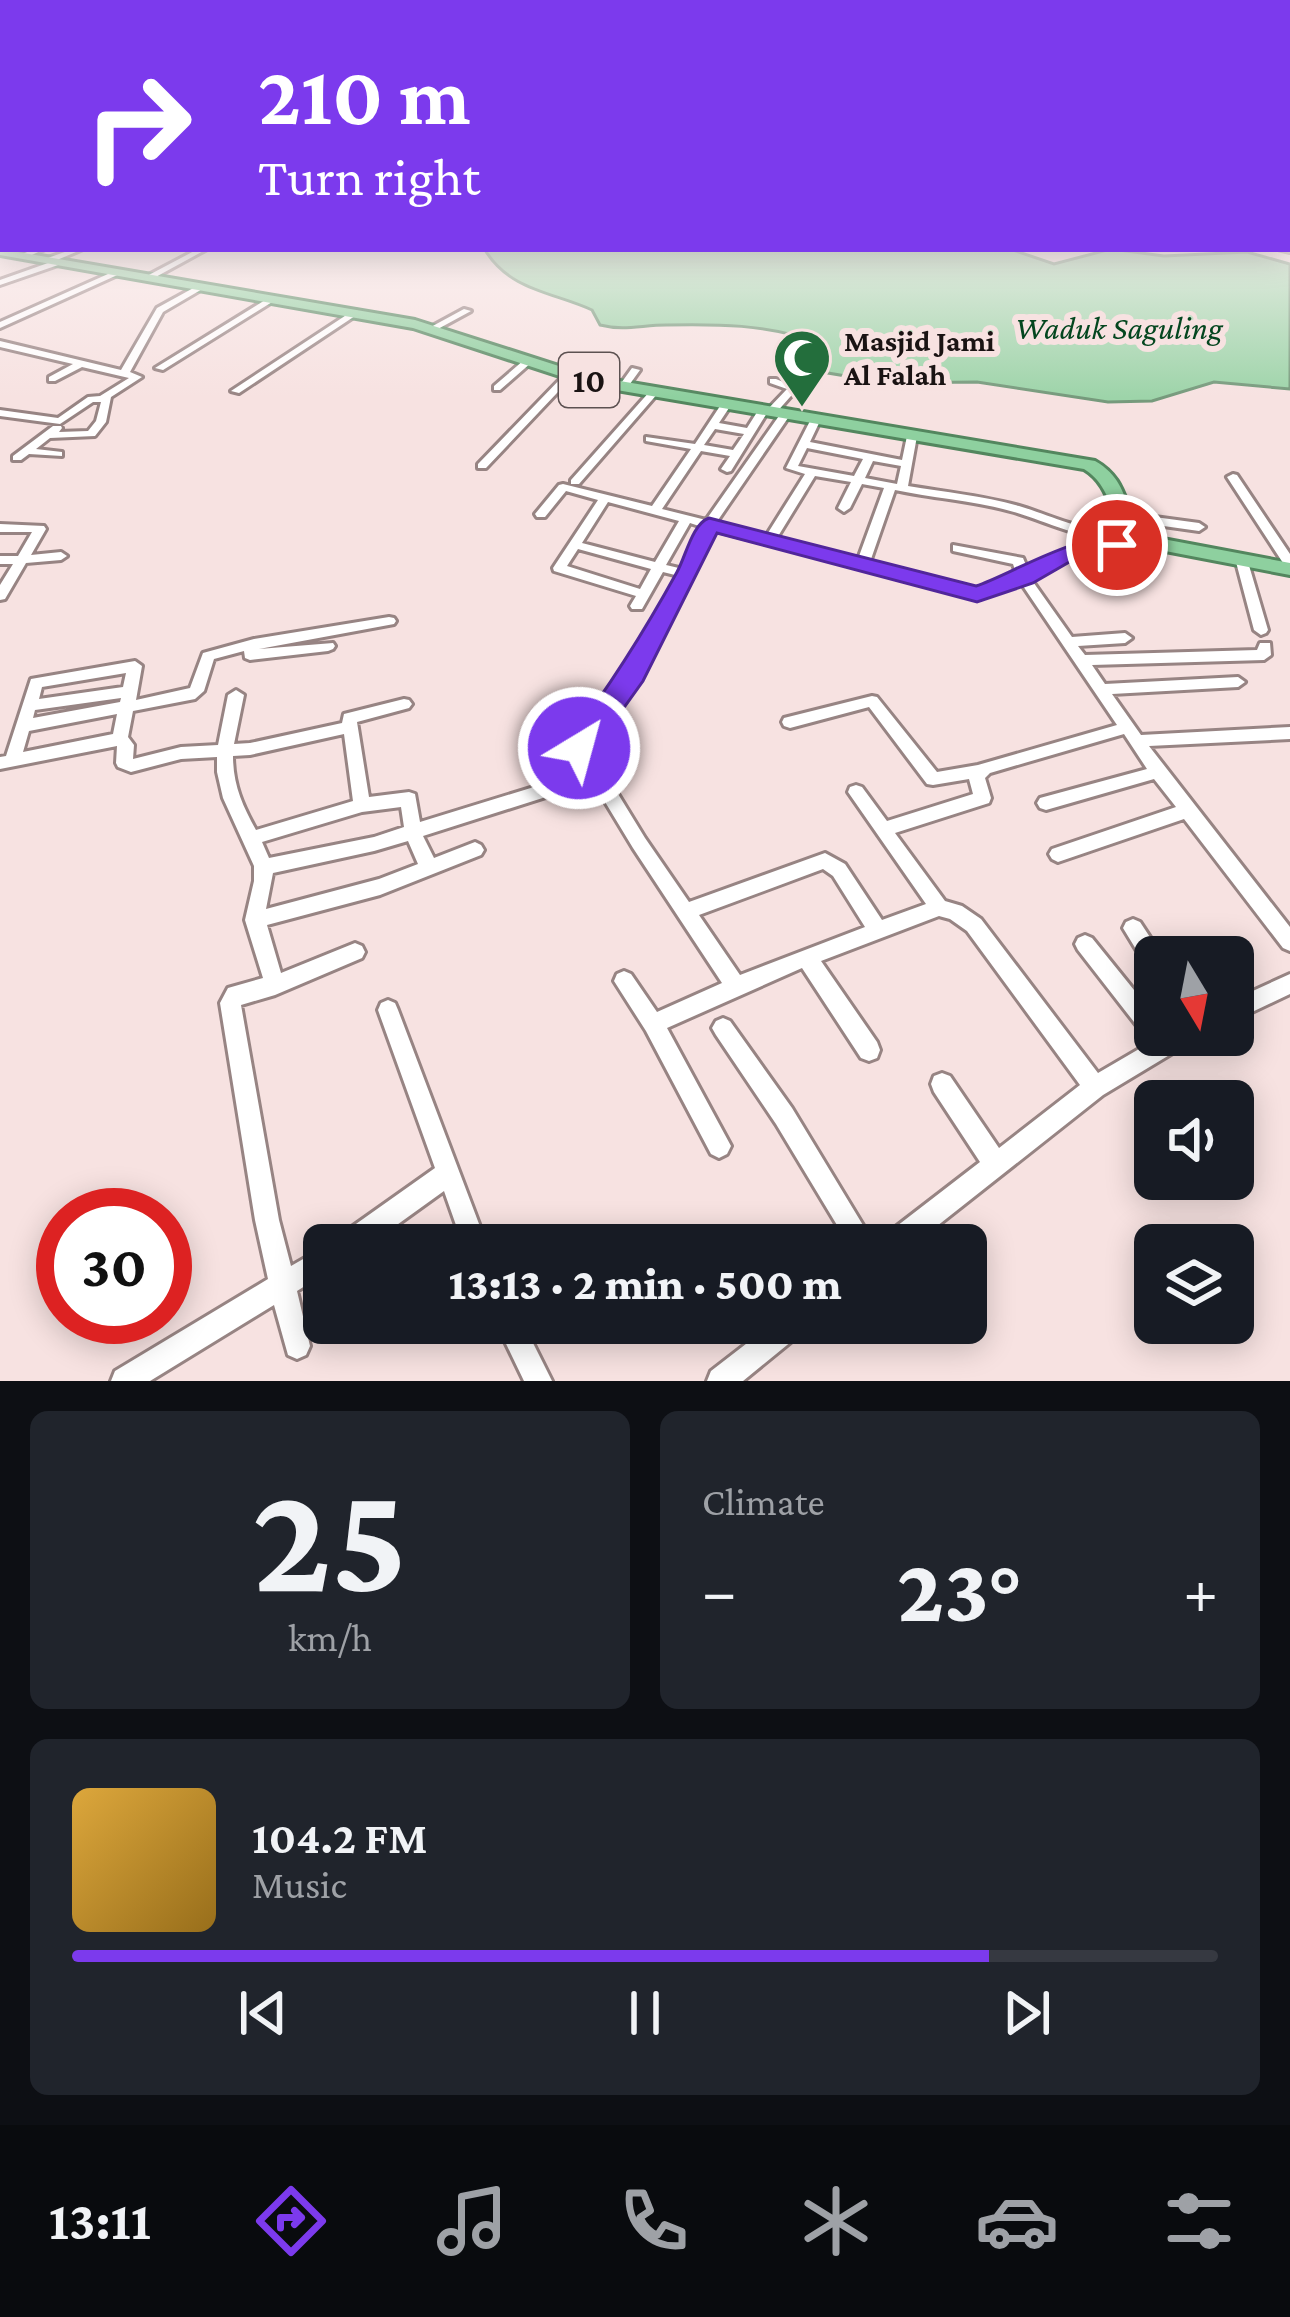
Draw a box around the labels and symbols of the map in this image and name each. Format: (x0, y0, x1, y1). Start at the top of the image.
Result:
water label: Waduk Saguling (1015, 309, 1224, 346)
place label: Masjid Jami Al Falah (843, 324, 995, 391)
mosque icon: Masjid Jami Al Falah (771, 327, 833, 409)
road number: 10 (559, 353, 619, 407)
pin (1066, 494, 1168, 596)
position arrow (516, 685, 642, 811)
north arrow (1134, 936, 1254, 1056)
speed limit sign: 30 (36, 1188, 192, 1344)

